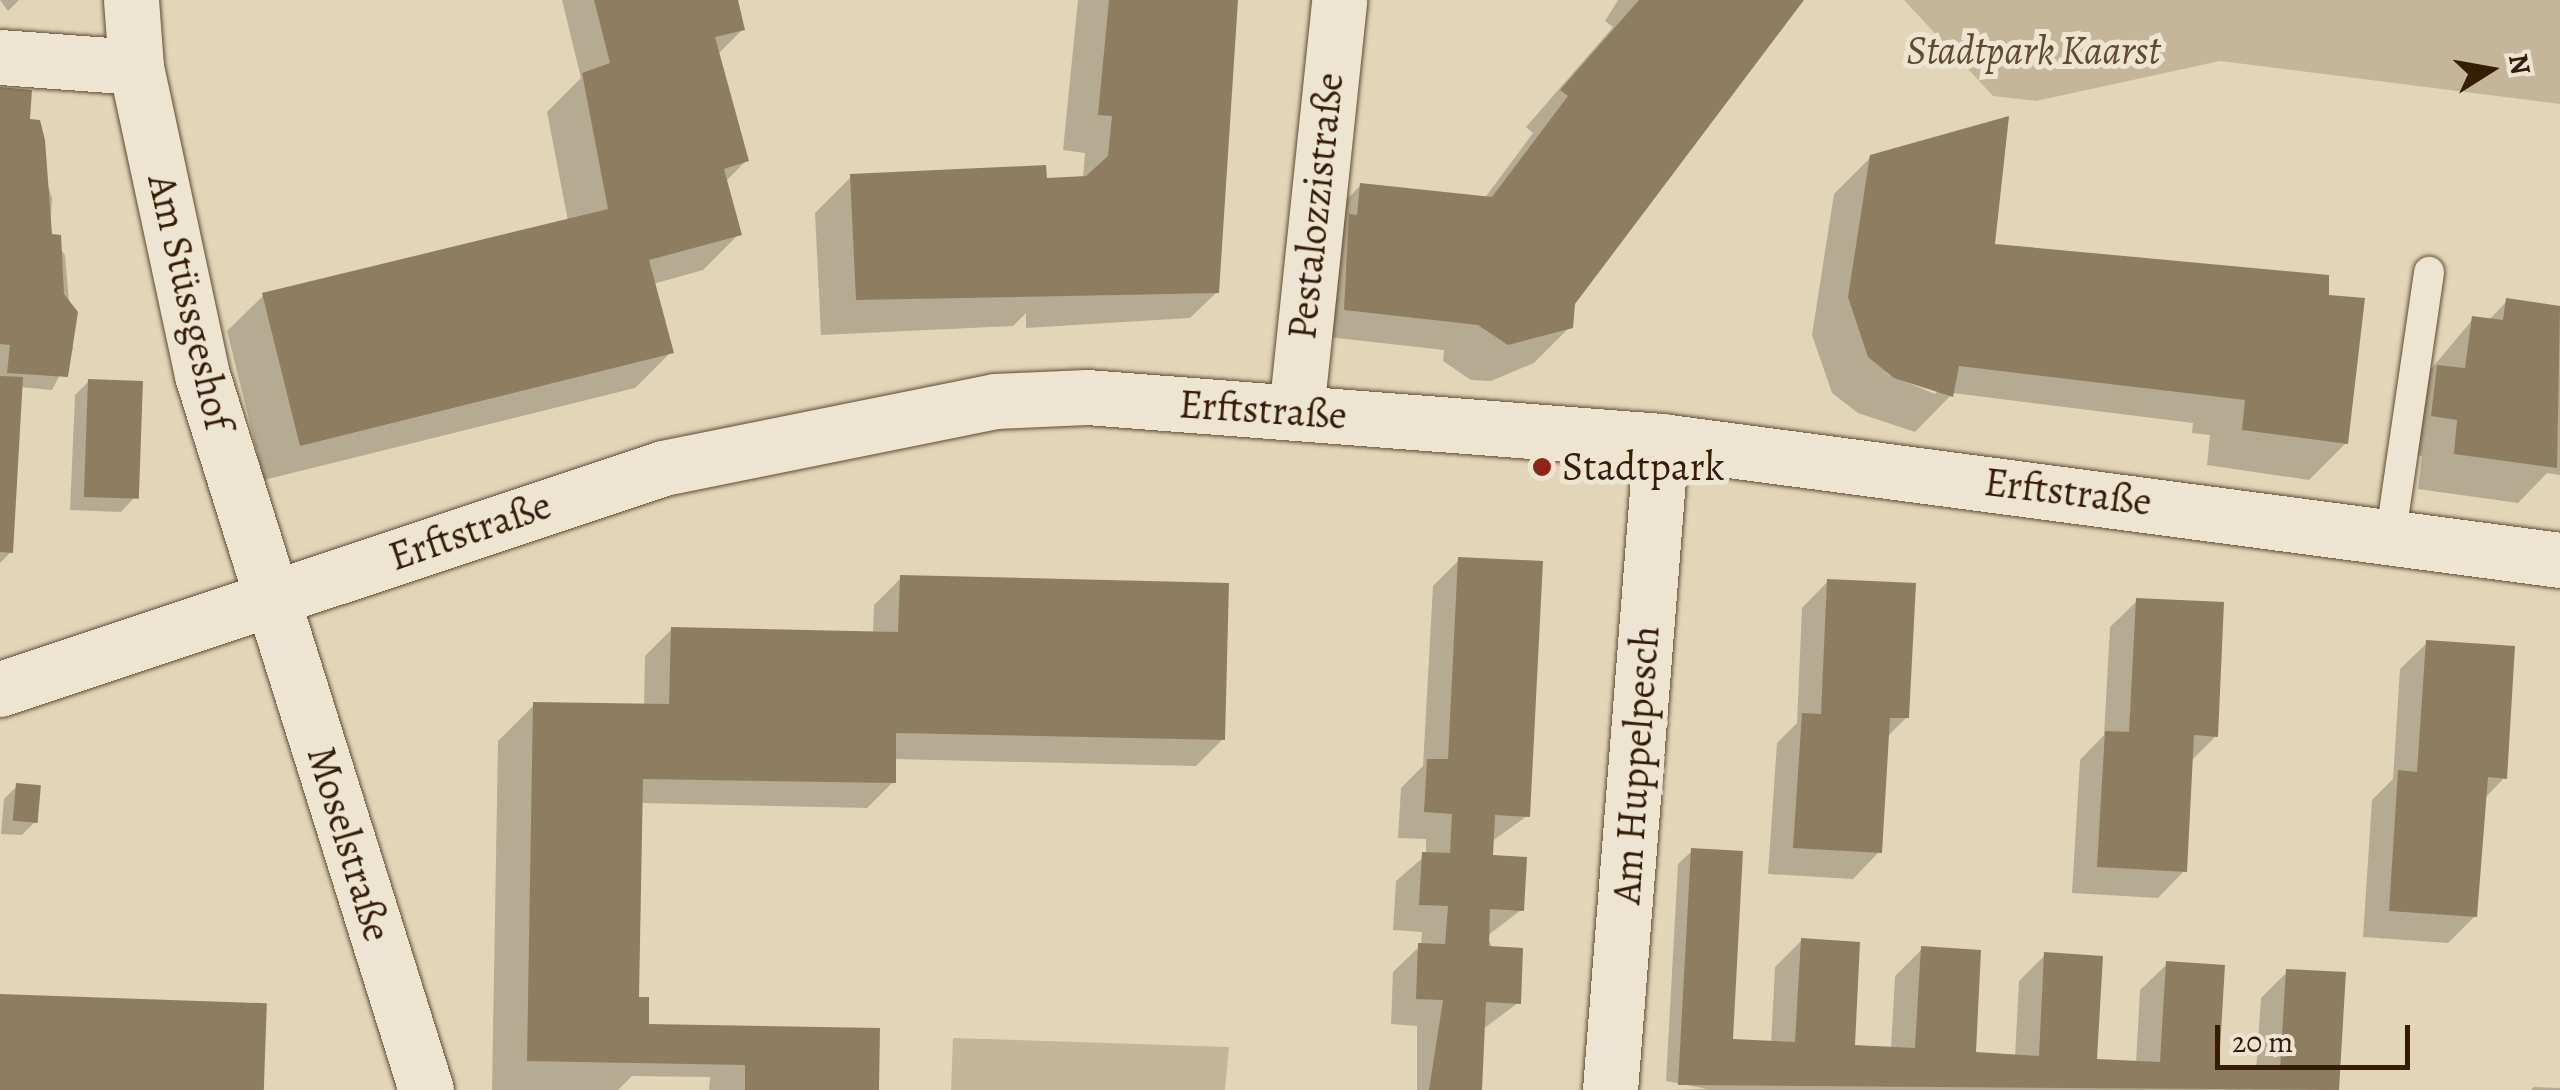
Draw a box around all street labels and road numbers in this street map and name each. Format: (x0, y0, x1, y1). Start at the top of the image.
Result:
street label: Pestalozzistraße (1278, 70, 1354, 342)
street label: Am Stüssgeshof (137, 170, 243, 434)
street label: Erftstraße (1177, 380, 1349, 440)
street label: Erftstraße (1982, 458, 2154, 526)
street label: Erftstraße (383, 481, 557, 581)
street label: Am Huppelpesch (1602, 624, 1670, 906)
street label: Moselstraße (297, 741, 401, 947)

